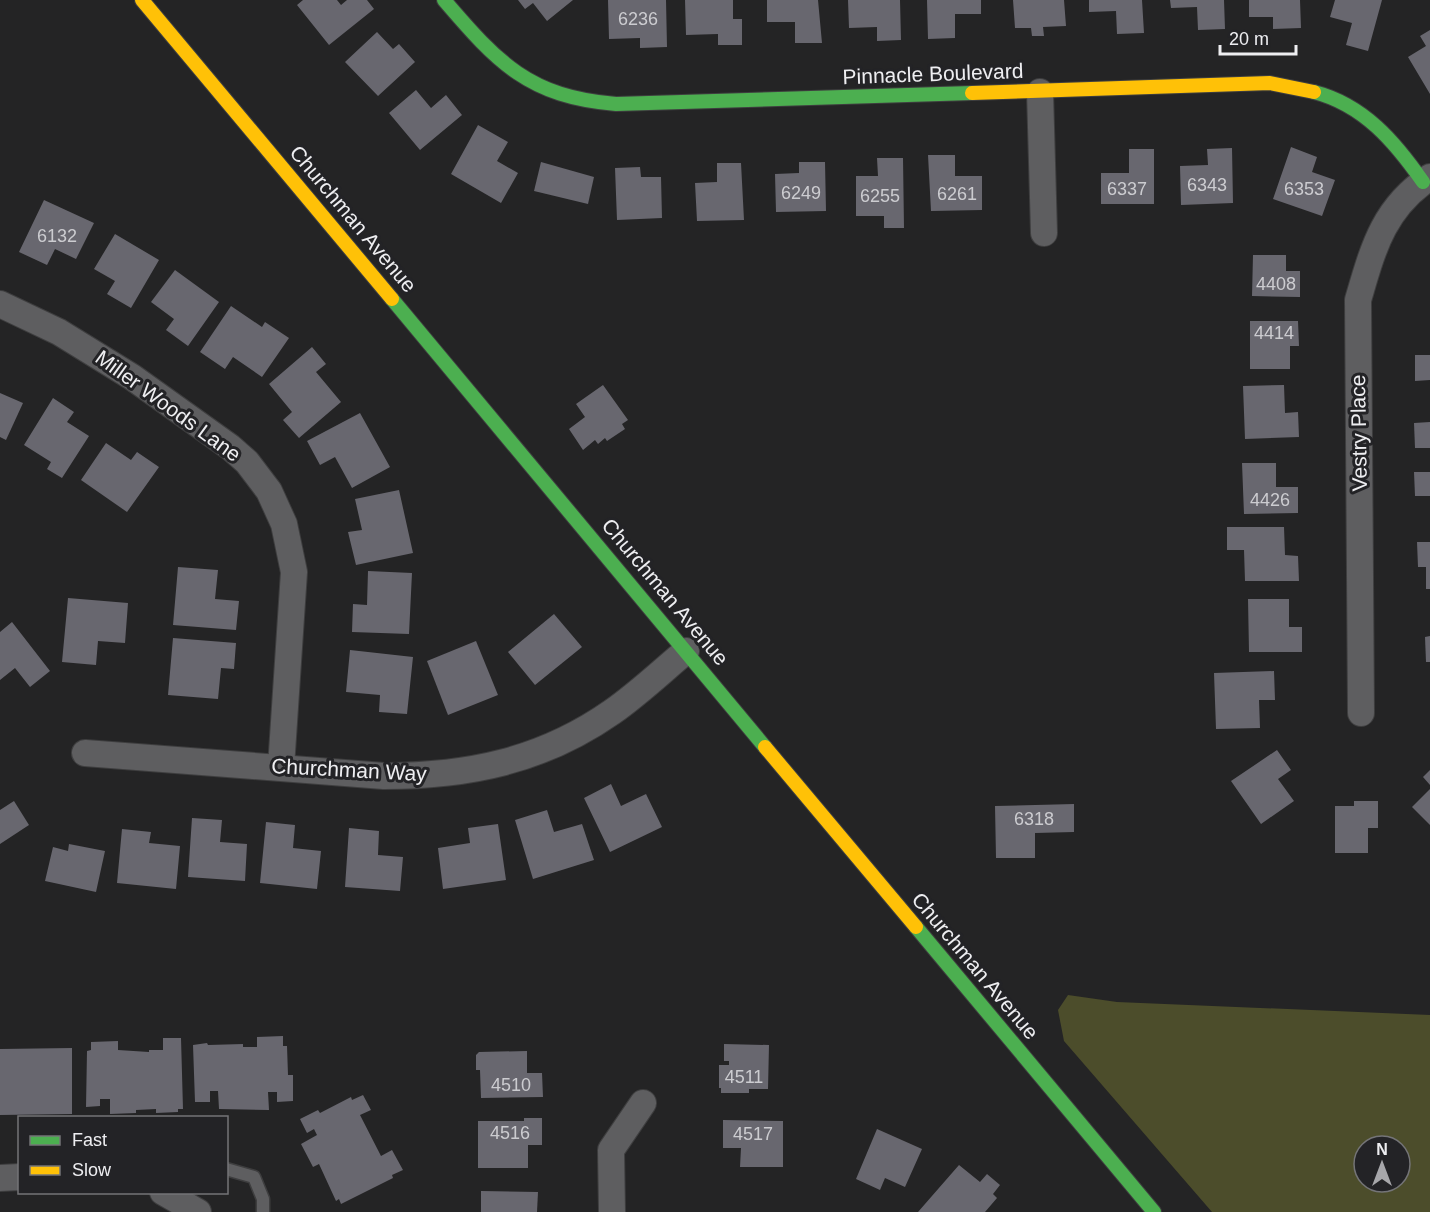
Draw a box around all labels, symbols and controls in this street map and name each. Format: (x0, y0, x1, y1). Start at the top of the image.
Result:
house number: 6236 (618, 9, 658, 29)
scale bar (1220, 18, 1296, 56)
text: 20 m (1229, 29, 1269, 49)
street label: Pinnacle Boulevard (842, 59, 1024, 88)
street label: Churchman Avenue (285, 141, 421, 297)
house number: 6343 (1187, 175, 1227, 195)
house number: 6337 (1107, 179, 1147, 199)
house number: 6353 (1284, 179, 1324, 199)
house number: 6249 (781, 183, 821, 203)
house number: 6261 (937, 184, 977, 204)
house number: 6255 (860, 186, 900, 206)
house number: 6132 (37, 226, 77, 246)
house number: 4408 (1256, 274, 1296, 294)
house number: 4414 (1254, 323, 1294, 343)
street label: Miller Woods Lane (91, 345, 245, 466)
street label: Vestry Place (1346, 374, 1371, 492)
house number: 4426 (1250, 490, 1290, 510)
street label: Churchman Avenue (597, 514, 733, 670)
street label: Churchman Way (271, 754, 428, 785)
house number: 6318 (1014, 809, 1054, 829)
street label: Churchman Avenue (907, 888, 1043, 1044)
house number: 4511 (725, 1067, 763, 1087)
house number: 4510 (491, 1075, 531, 1095)
legend (18, 1116, 228, 1194)
house number: 4516 (490, 1123, 530, 1143)
house number: 4517 (733, 1124, 773, 1144)
text: Fast (72, 1130, 107, 1150)
north arrow (1352, 1134, 1412, 1194)
text: N (1376, 1141, 1388, 1158)
text: Slow (72, 1160, 112, 1180)

